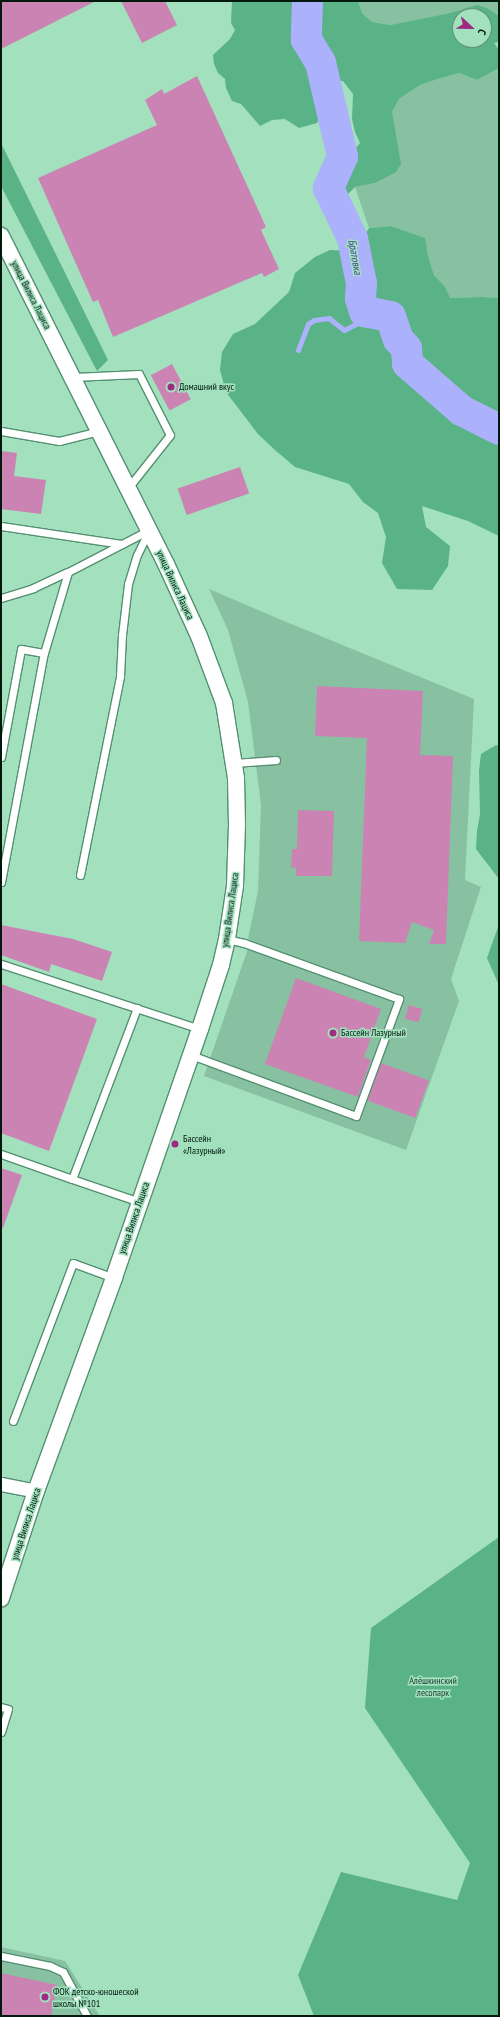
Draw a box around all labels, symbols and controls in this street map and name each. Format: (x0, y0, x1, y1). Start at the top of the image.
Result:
north arrow (452, 8, 492, 48)
text: С (475, 27, 490, 37)
water label: Братовка (345, 238, 365, 276)
street label: улица Вилиса Лациса (9, 259, 53, 331)
place label: Домашний вкус (179, 381, 234, 393)
marker: Домашний вкус (166, 382, 176, 392)
street label: улица Вилиса Лациса (154, 548, 196, 622)
street label: улица Вилиса Лациса (219, 872, 241, 948)
place label: Бассейн Лазурный (341, 1027, 406, 1039)
marker: Бассейн Лазурный (328, 1028, 338, 1038)
place label: Бассейн «Лазурный» (183, 1132, 225, 1156)
marker: Бассейн «Лазурный» (170, 1139, 180, 1149)
street label: улица Вилиса Лациса (116, 1180, 152, 1256)
street label: улица Вилиса Лациса (9, 1486, 43, 1562)
park label: Алёшкинский лесопарк (409, 1674, 457, 1698)
place label: ФОК детско-юношеской школы №101 (53, 1985, 139, 2008)
marker: ФОК детско-юношеской школы №101 (40, 1992, 50, 2002)

